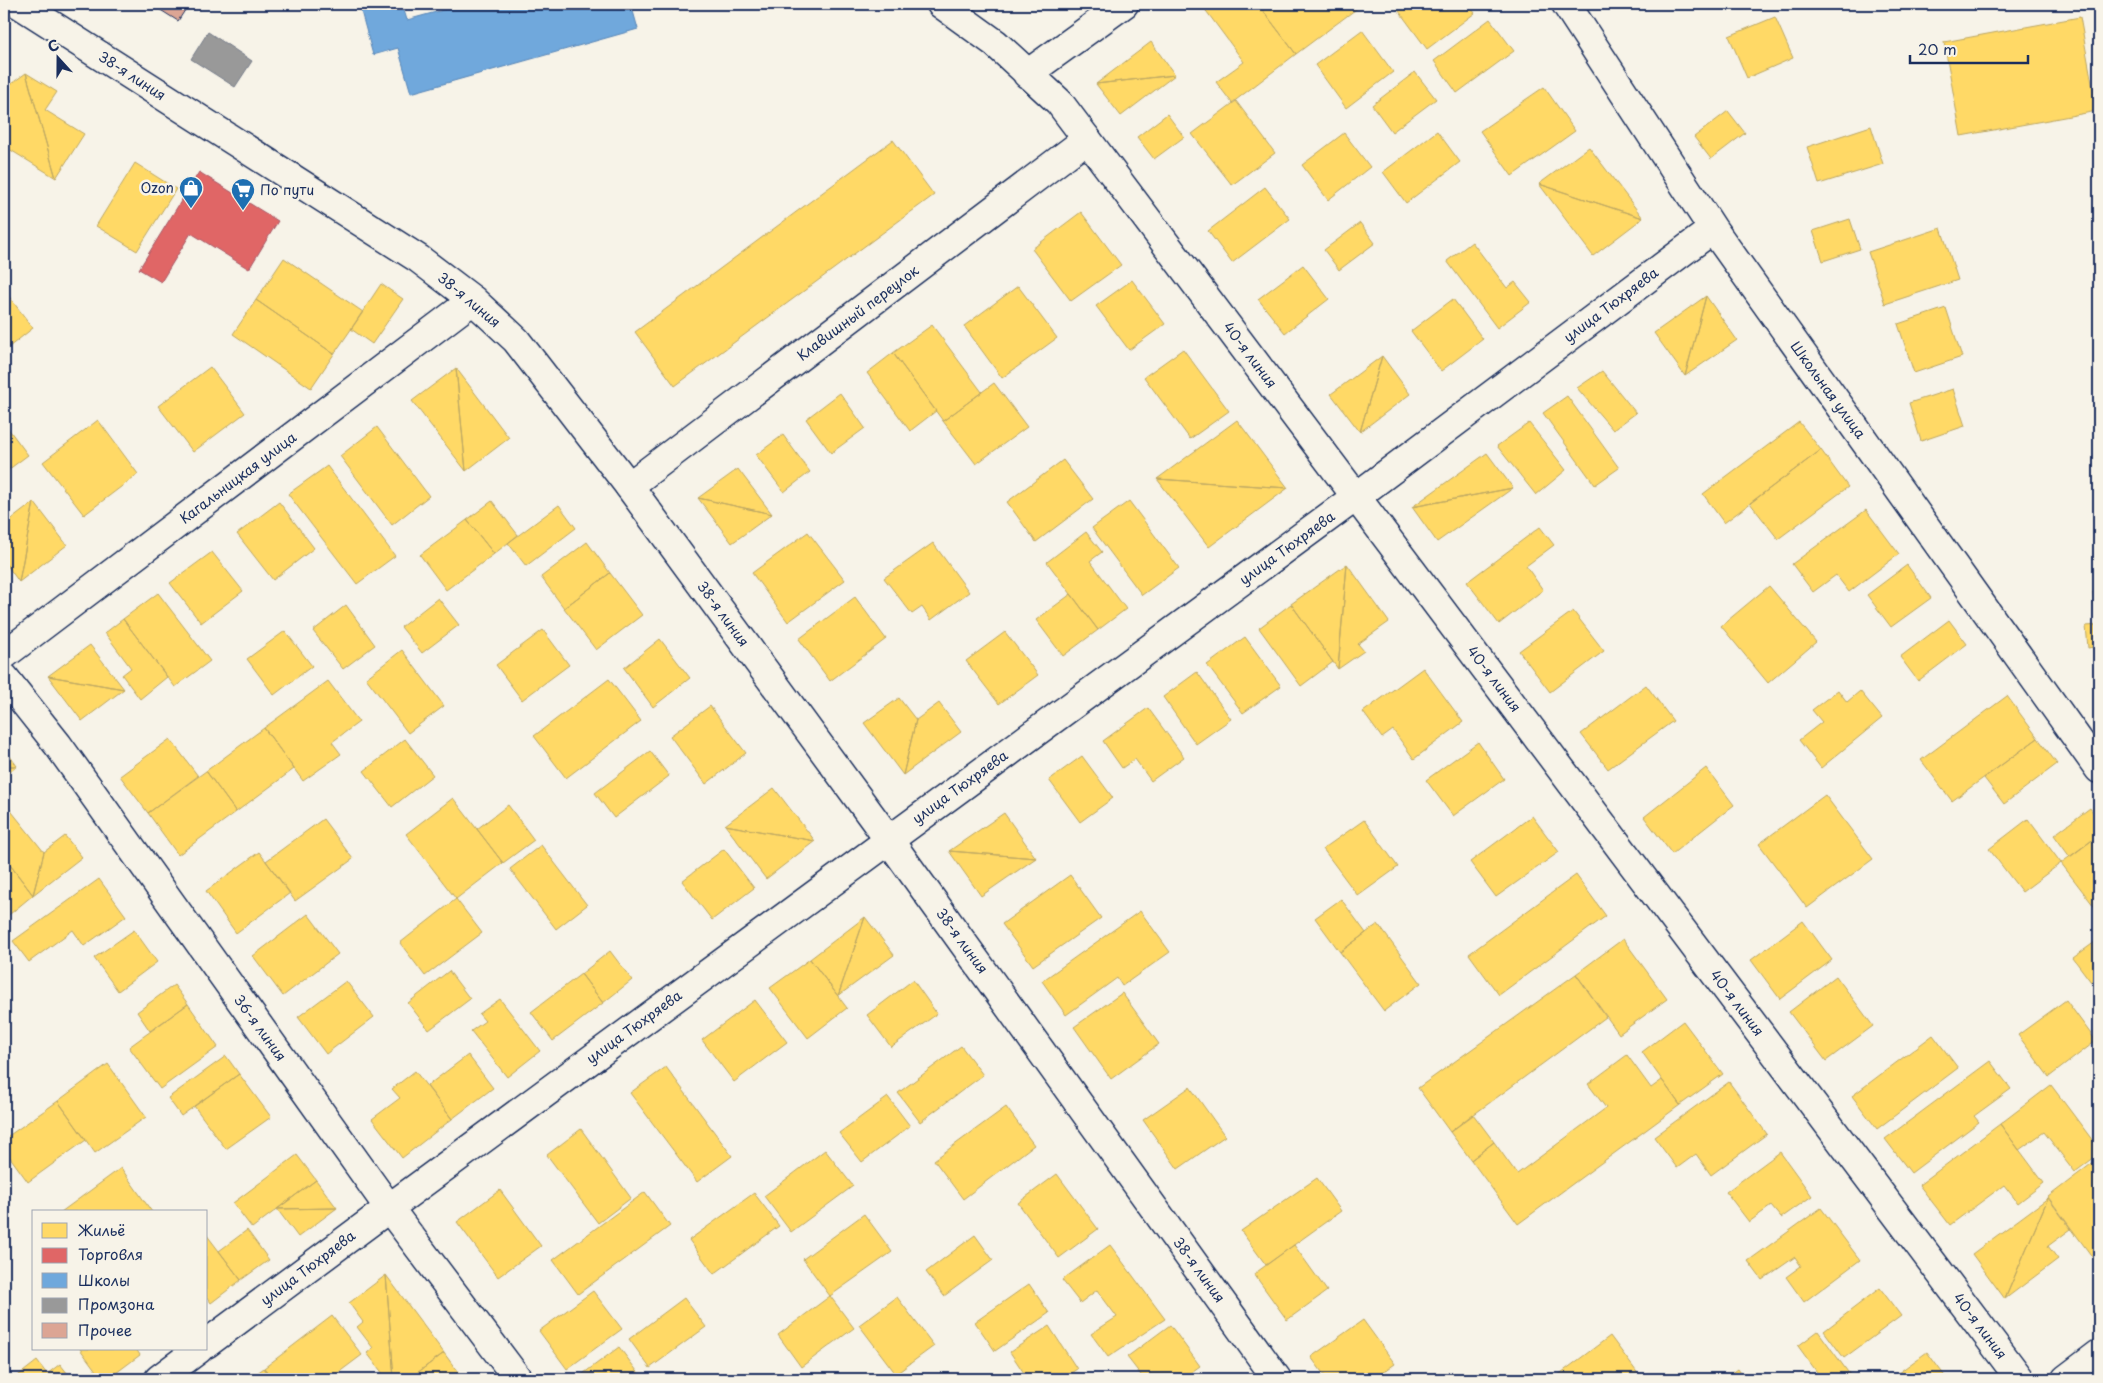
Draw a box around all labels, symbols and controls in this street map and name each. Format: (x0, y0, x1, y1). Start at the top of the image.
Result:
north arrow (32, 32, 82, 82)
scale bar (1910, 32, 2028, 64)
text: С (44, 34, 62, 57)
text: 20 m (1918, 37, 1957, 60)
street label: 38-я линия (94, 46, 170, 105)
shop icon: Ozon (178, 175, 204, 209)
place label: Ozon (141, 177, 174, 198)
supermarket icon: По пути (230, 177, 256, 211)
place label: По пути (260, 179, 314, 200)
street label: Клавишный переулок (792, 259, 924, 365)
street label: улица Тюхряева (1559, 262, 1663, 347)
street label: 38-я линия (433, 267, 505, 332)
street label: 40-я линия (1219, 317, 1282, 392)
street label: Школьная улица (1786, 337, 1871, 443)
street label: Кагальницкая улица (175, 426, 301, 529)
street label: улица Тюхряева (1234, 505, 1339, 590)
street label: 38-я линия (692, 577, 754, 651)
street label: 40-я линия (1463, 641, 1526, 716)
street label: улица Тюхряева (907, 744, 1012, 829)
street label: 38-я линия (931, 904, 993, 978)
street label: 40-я линия (1706, 965, 1769, 1040)
street label: улица Тюхряева (581, 984, 686, 1069)
street label: 36-я линия (229, 990, 292, 1065)
legend (32, 1210, 208, 1350)
text: Жильё (77, 1218, 125, 1241)
street label: улица Тюхряева (256, 1225, 360, 1310)
street label: 38-я линия (1168, 1233, 1230, 1307)
text: Торговля (78, 1242, 143, 1265)
text: Школы (78, 1268, 130, 1291)
street label: 40-я линия (1949, 1288, 2012, 1363)
text: Промзона (78, 1292, 155, 1315)
text: Прочее (78, 1318, 132, 1341)

